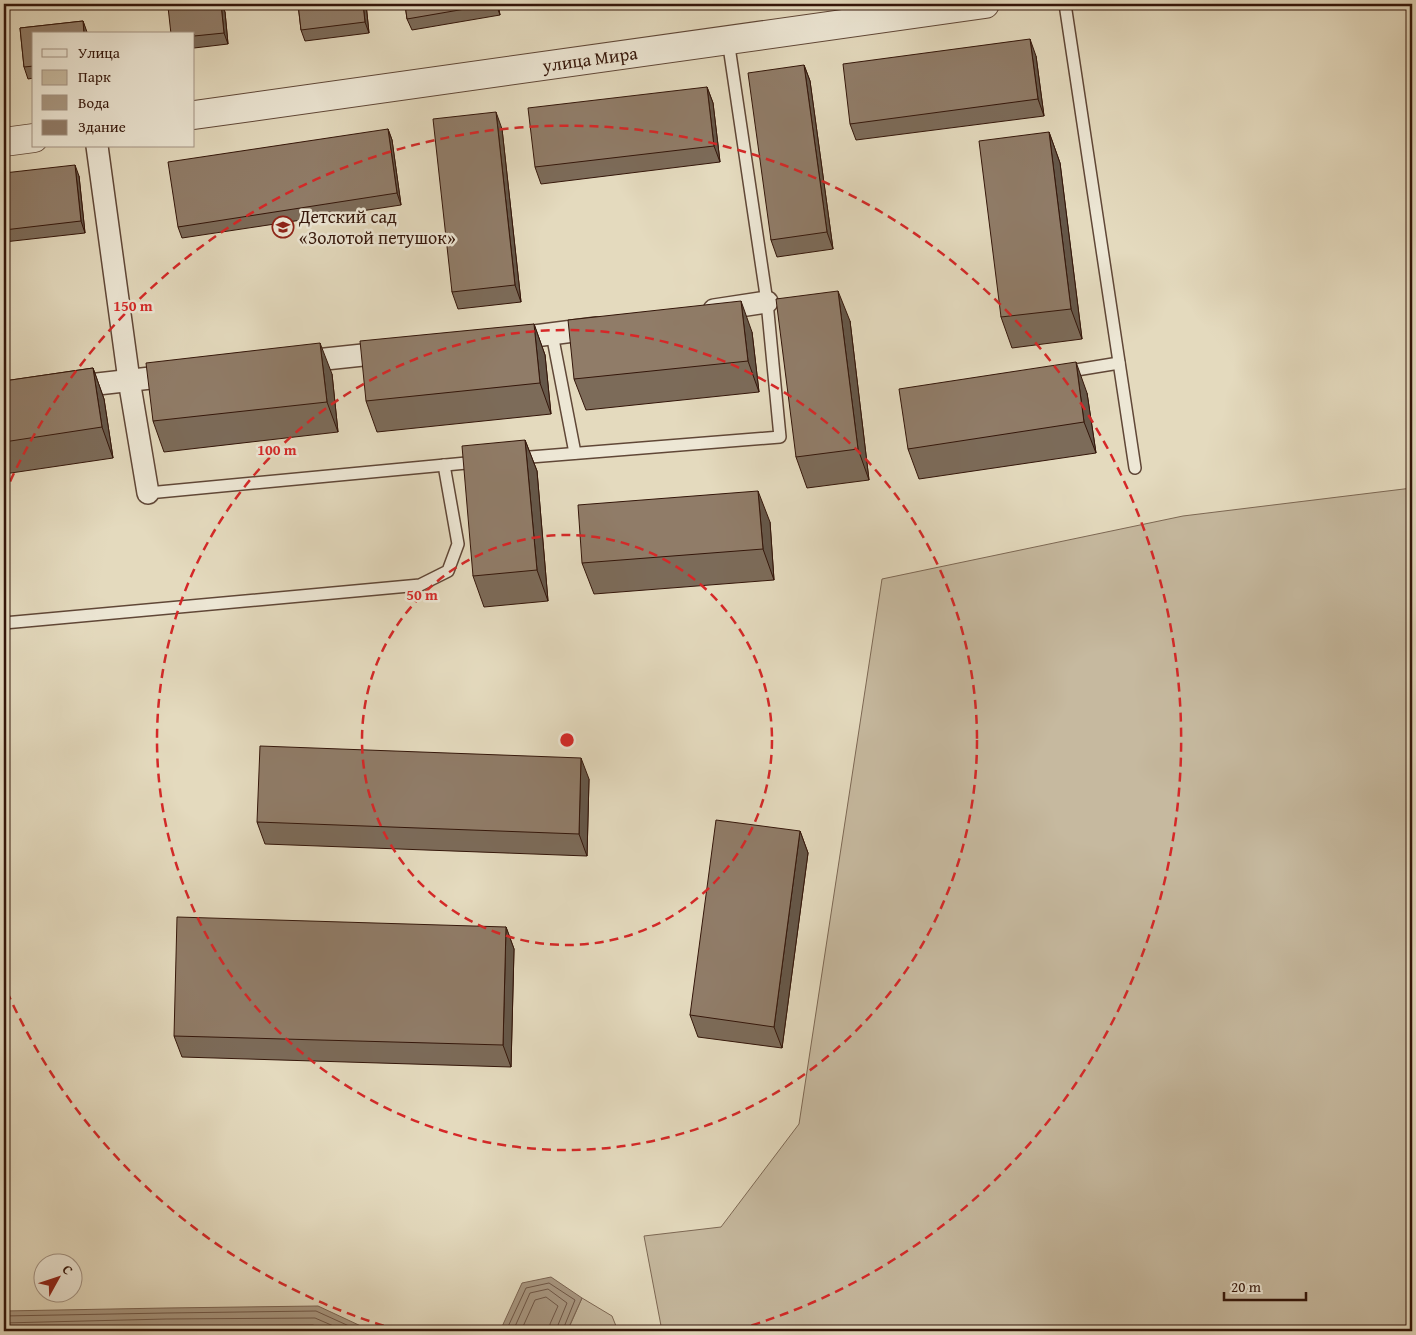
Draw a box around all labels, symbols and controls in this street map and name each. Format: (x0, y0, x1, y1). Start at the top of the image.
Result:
legend (32, 32, 195, 148)
street label: улица Мира (540, 39, 640, 79)
text: Улица (78, 42, 121, 63)
text: Парк (78, 66, 111, 87)
text: Вода (78, 92, 110, 113)
text: Здание (78, 116, 126, 137)
place label: Детский сад «Золотой петушок» (298, 203, 456, 251)
school or university icon: Детский сад «Золотой петушок» (271, 215, 295, 239)
text: 150 m (113, 295, 153, 316)
text: 100 m (257, 439, 297, 460)
text: 50 m (406, 584, 438, 605)
centre of rings (558, 731, 576, 749)
north arrow (32, 1252, 82, 1302)
text: С (58, 1260, 78, 1279)
scale bar (1224, 1270, 1306, 1302)
text: 20 m (1231, 1276, 1262, 1297)

